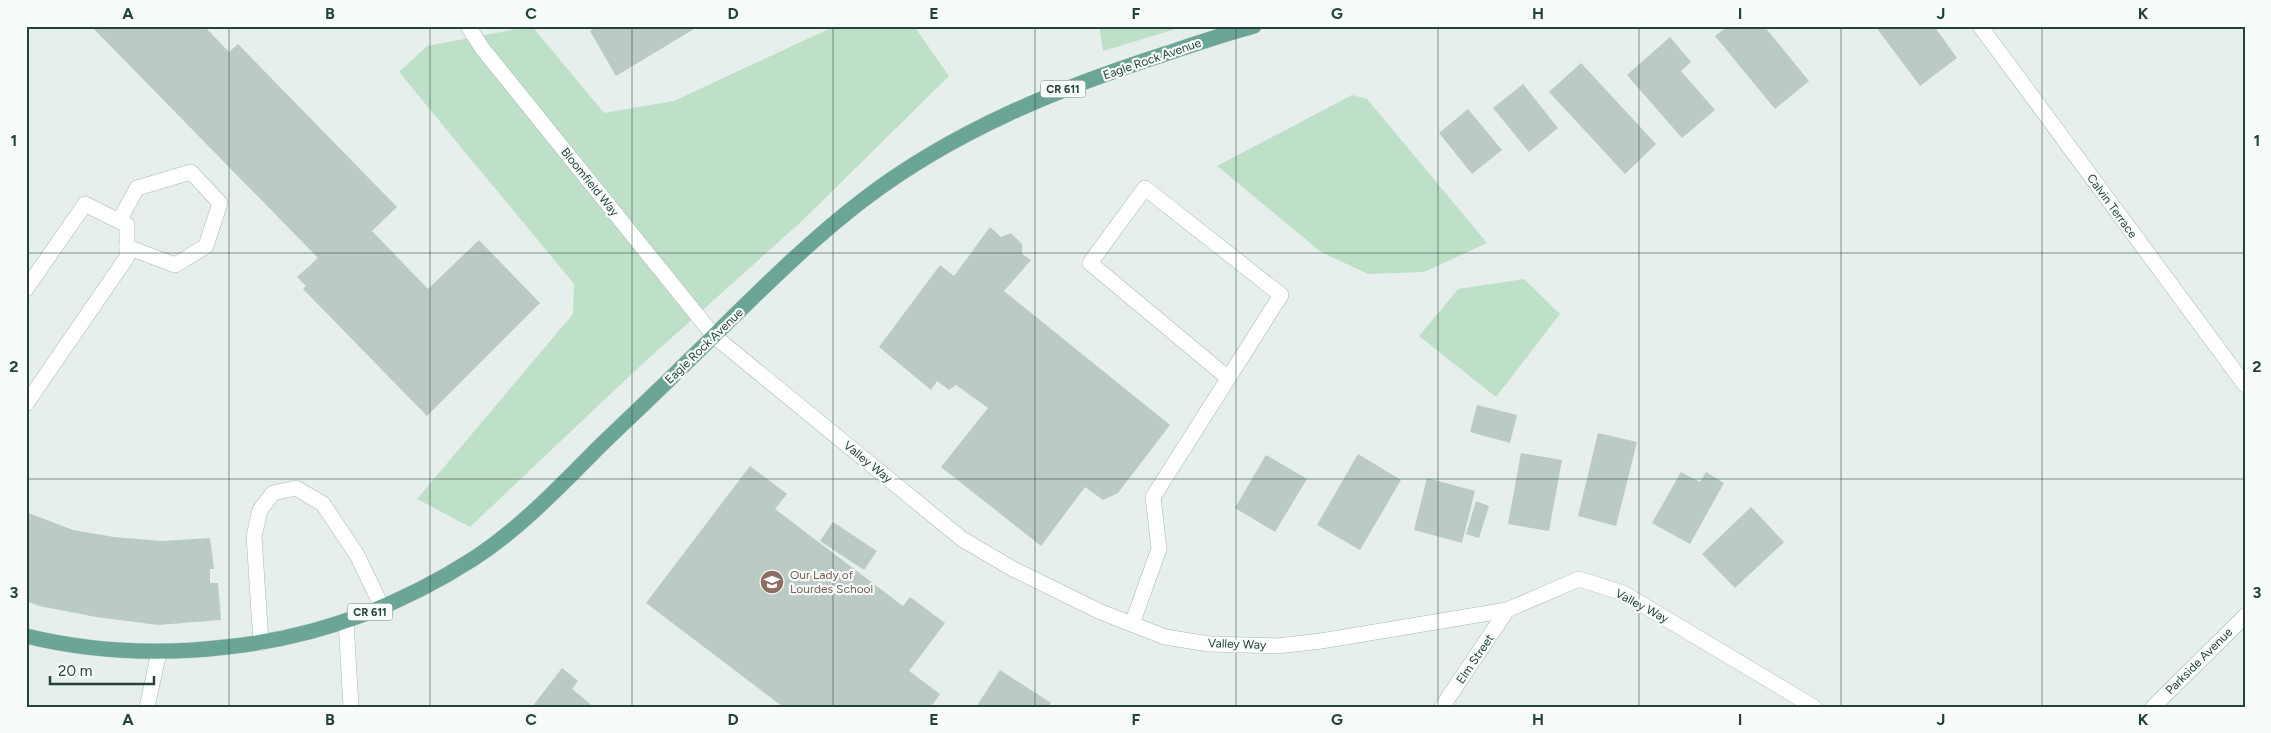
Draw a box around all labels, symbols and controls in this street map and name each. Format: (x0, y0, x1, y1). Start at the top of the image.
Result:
text: A (122, 4, 134, 23)
text: B (325, 4, 335, 23)
text: C (525, 4, 537, 23)
text: D (727, 4, 739, 23)
text: E (929, 4, 939, 23)
text: F (1132, 4, 1141, 23)
text: G (1331, 4, 1343, 23)
text: H (1532, 4, 1544, 23)
text: I (1738, 4, 1742, 23)
text: J (1937, 4, 1945, 23)
text: K (2138, 4, 2149, 23)
street label: Eagle Rock Avenue (1101, 36, 1203, 82)
road number: CR 611 (1040, 80, 1086, 98)
text: 1 (11, 131, 17, 150)
text: 1 (2254, 131, 2260, 150)
street label: Bloomfield Way (558, 145, 622, 220)
street label: Calvin Terrace (2084, 171, 2140, 241)
street label: Eagle Rock Avenue (662, 305, 746, 387)
text: 2 (9, 357, 19, 376)
text: 2 (2252, 357, 2262, 376)
street label: Valley Way (841, 438, 896, 486)
place label: Our Lady of Lourdes School (790, 568, 873, 596)
school or university icon: Our Lady of Lourdes School (759, 569, 785, 595)
text: 3 (10, 583, 19, 602)
text: 3 (2253, 583, 2262, 602)
street label: Valley Way (1613, 586, 1672, 626)
road number: CR 611 (348, 604, 392, 620)
street label: Parkside Avenue (2163, 625, 2235, 697)
street label: Elm Street (1453, 631, 1497, 686)
street label: Valley Way (1208, 636, 1267, 652)
scale bar (50, 653, 154, 685)
text: 20 m (58, 662, 92, 680)
text: A (122, 710, 134, 729)
text: B (325, 710, 335, 729)
text: C (525, 710, 537, 729)
text: D (727, 710, 739, 729)
text: E (929, 710, 939, 729)
text: F (1132, 710, 1141, 729)
text: G (1331, 710, 1343, 729)
text: H (1532, 710, 1544, 729)
text: I (1738, 710, 1742, 729)
text: J (1937, 710, 1945, 729)
text: K (2138, 710, 2149, 729)

